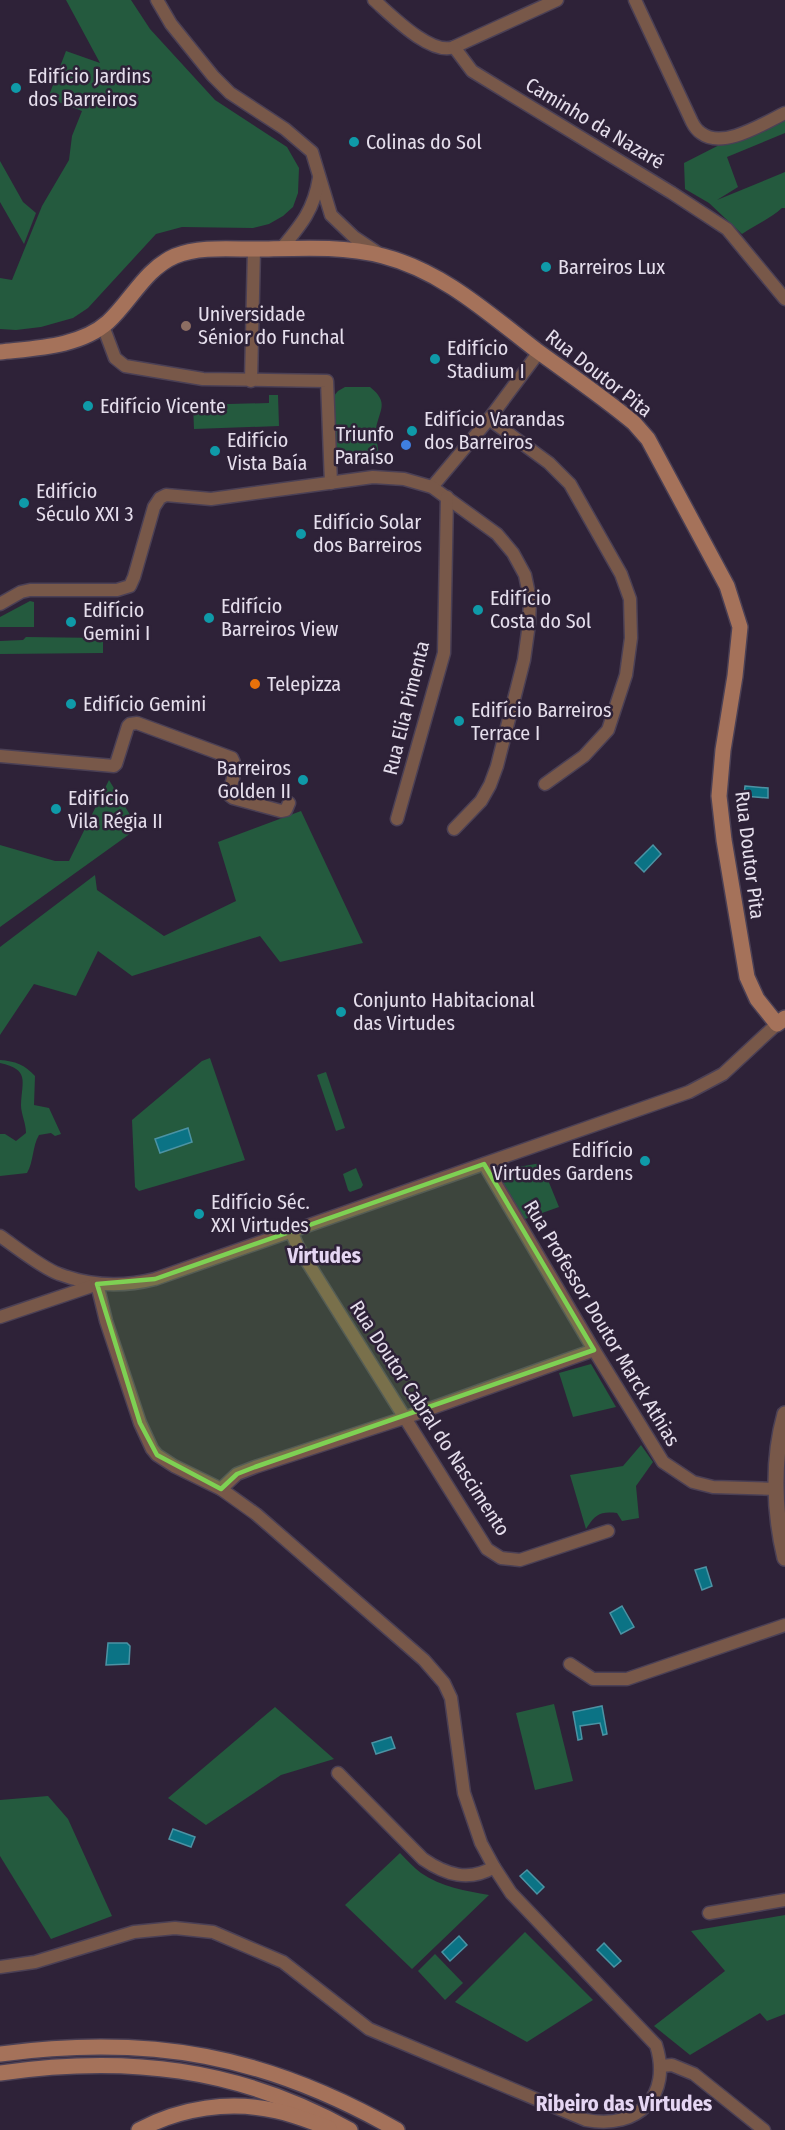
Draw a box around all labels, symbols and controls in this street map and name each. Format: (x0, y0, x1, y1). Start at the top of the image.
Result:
place label: Edifício Jardins dos Barreiros (28, 64, 150, 111)
street label: Caminho da Nazaré (521, 72, 669, 174)
marker: Edifício Jardins dos Barreiros (9, 81, 23, 95)
place label: Colinas do Sol (366, 130, 482, 154)
marker: Colinas do Sol (347, 135, 361, 149)
place label: Barreiros Lux (558, 255, 665, 279)
marker: Barreiros Lux (539, 260, 553, 274)
place label: Universidade Sénior do Funchal (198, 302, 345, 349)
marker: Universidade Sénior do Funchal (179, 319, 193, 333)
street label: Rua Doutor Pita (541, 324, 657, 422)
place label: Edifício Stadium I (447, 336, 525, 383)
marker: Edifício Stadium I (428, 352, 442, 366)
place label: Edifício Vicente (100, 394, 226, 418)
marker: Edifício Vicente (81, 399, 95, 413)
place label: Edifício Varandas dos Barreiros (424, 407, 565, 454)
place label: Triunfo Paraíso (335, 422, 394, 469)
marker: Edifício Varandas dos Barreiros (405, 424, 419, 438)
place label: Edifício Vista Baía (227, 428, 307, 475)
marker: Triunfo Paraíso (399, 438, 413, 452)
marker: Edifício Vista Baía (208, 444, 222, 458)
place label: Edifício Século XXI 3 (36, 479, 134, 526)
marker: Edifício Século XXI 3 (17, 496, 31, 510)
place label: Edifício Solar dos Barreiros (313, 510, 422, 557)
marker: Edifício Solar dos Barreiros (294, 527, 308, 541)
place label: Edifício Costa do Sol (490, 586, 591, 633)
place label: Edifício Barreiros View (221, 594, 338, 641)
place label: Edifício Gemini I (83, 598, 150, 645)
marker: Edifício Costa do Sol (471, 603, 485, 617)
marker: Edifício Barreiros View (202, 611, 216, 625)
marker: Edifício Gemini I (64, 615, 78, 629)
street label: Rua Elia Pimenta (378, 638, 434, 778)
place label: Telepizza (267, 672, 341, 696)
marker: Telepizza (248, 677, 262, 691)
place label: Edifício Gemini (83, 692, 206, 716)
marker: Edifício Gemini (64, 697, 78, 711)
place label: Edifício Barreiros Terrace I (471, 698, 611, 745)
marker: Edifício Barreiros Terrace I (452, 714, 466, 728)
place label: Barreiros Golden II (216, 756, 291, 803)
marker: Barreiros Golden II (296, 773, 310, 787)
place label: Edifício Vila Régia II (68, 786, 163, 833)
street label: Rua Doutor Pita (730, 790, 770, 920)
marker: Edifício Vila Régia II (49, 802, 63, 816)
place label: Conjunto Habitacional das Virtudes (353, 988, 535, 1035)
marker: Conjunto Habitacional das Virtudes (334, 1005, 348, 1019)
place label: Edifício Virtudes Gardens (493, 1138, 633, 1185)
marker: Edifício Virtudes Gardens (638, 1154, 652, 1168)
place label: Edifício Séc. XXI Virtudes (211, 1190, 310, 1237)
street label: Rua Professor Doutor Marck Athias (519, 1196, 685, 1450)
marker: Edifício Séc. XXI Virtudes (192, 1207, 206, 1221)
district label: Virtudes (286, 1243, 361, 1269)
street label: Rua Doutor Cabral do Nascimento (345, 1296, 515, 1540)
district label: Ribeiro das Virtudes (536, 2091, 712, 2117)

